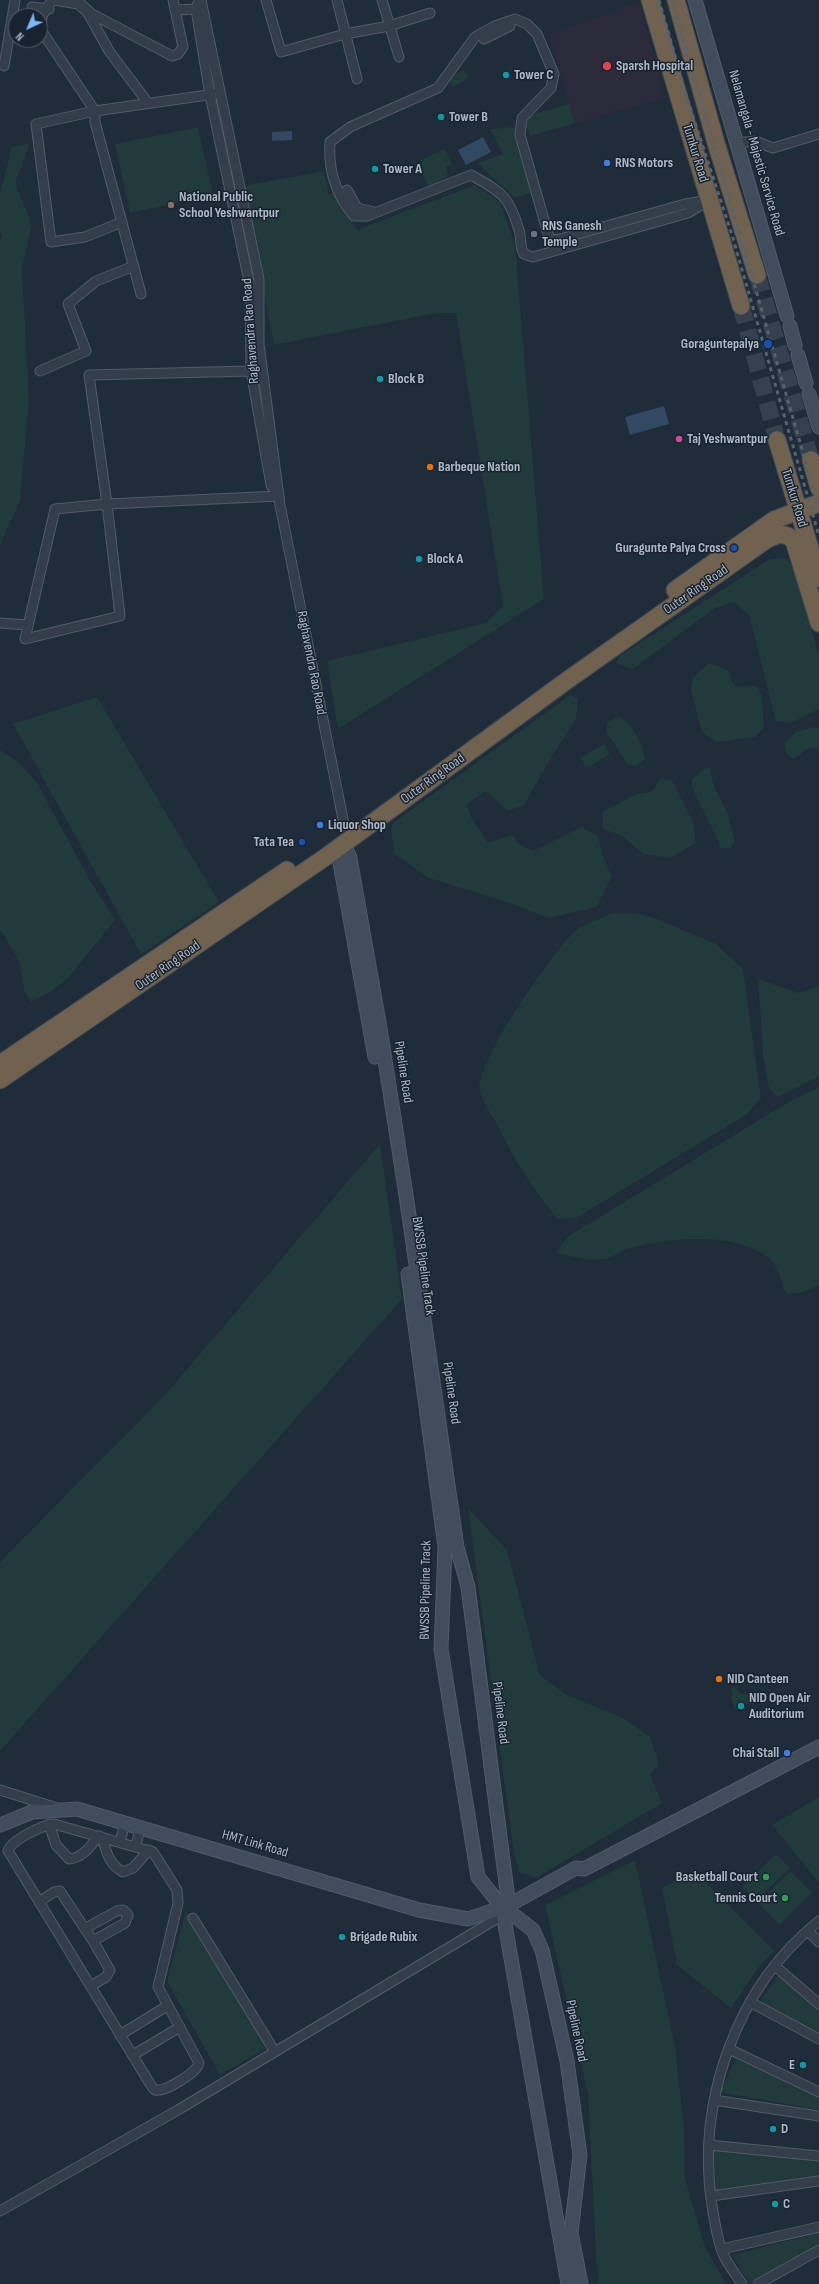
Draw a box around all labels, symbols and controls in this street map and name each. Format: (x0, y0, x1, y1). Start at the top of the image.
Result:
north arrow (8, 8, 48, 48)
text: N (13, 30, 27, 43)
place label: Sparsh Hospital (616, 58, 693, 74)
marker: Sparsh Hospital (601, 60, 613, 72)
place label: Tower C (514, 67, 553, 83)
street label: Nelamangala - Majestic Service Road (724, 68, 788, 238)
marker: Tower C (501, 70, 511, 80)
place label: Tower B (449, 109, 488, 125)
marker: Tower B (436, 112, 446, 122)
street label: Tumkur Road (678, 122, 712, 184)
place label: RNS Motors (615, 155, 673, 171)
marker: RNS Motors (602, 158, 612, 168)
place label: Tower A (383, 161, 422, 177)
marker: Tower A (370, 164, 380, 174)
place label: National Public School Yeshwantpur (179, 189, 279, 222)
marker: National Public School Yeshwantpur (166, 200, 176, 210)
place label: RNS Ganesh Temple (542, 218, 602, 250)
marker: RNS Ganesh Temple (529, 229, 539, 239)
street label: Raghavendra Rao Road (239, 278, 263, 384)
place label: Goraguntepalya (681, 336, 759, 352)
marker: Goraguntepalya (762, 338, 774, 350)
place label: Block B (388, 371, 424, 387)
marker: Block B (375, 374, 385, 384)
place label: Taj Yeshwantpur (687, 431, 768, 447)
marker: Taj Yeshwantpur (674, 434, 684, 444)
place label: Barbeque Nation (438, 459, 520, 475)
marker: Barbeque Nation (425, 462, 435, 472)
street label: Tumkur Road (777, 467, 811, 529)
place label: Guragunte Palya Cross (615, 540, 726, 556)
marker: Guragunte Palya Cross (729, 543, 739, 553)
place label: Block A (427, 551, 463, 567)
marker: Block A (414, 554, 424, 564)
street label: Outer Ring Road (660, 562, 732, 618)
street label: Raghavendra Rao Road (293, 609, 329, 717)
street label: Outer Ring Road (398, 750, 468, 808)
place label: Liquor Shop (328, 817, 386, 833)
marker: Liquor Shop (315, 820, 325, 830)
place label: Tata Tea (254, 834, 294, 850)
marker: Tata Tea (297, 837, 307, 847)
street label: Outer Ring Road (132, 938, 204, 994)
street label: Pipeline Road (390, 1040, 416, 1104)
street label: BWSSB Pipeline Track (408, 1216, 438, 1316)
street label: Pipeline Road (438, 1361, 464, 1425)
street label: BWSSB Pipeline Track (417, 1540, 435, 1640)
place label: NID Canteen (727, 1671, 789, 1687)
marker: NID Canteen (714, 1674, 724, 1684)
street label: Pipeline Road (488, 1681, 512, 1745)
place label: NID Open Air Auditorium (749, 1690, 811, 1722)
marker: NID Open Air Auditorium (736, 1701, 746, 1711)
place label: Chai Stall (733, 1745, 779, 1761)
marker: Chai Stall (782, 1748, 792, 1758)
street label: HMT Link Road (220, 1827, 290, 1861)
place label: Basketball Court (676, 1869, 758, 1885)
marker: Basketball Court (761, 1872, 771, 1882)
place label: Tennis Court (714, 1890, 777, 1906)
marker: Tennis Court (780, 1893, 790, 1903)
place label: Brigade Rubix (350, 1929, 417, 1945)
marker: Brigade Rubix (337, 1932, 347, 1942)
street label: Pipeline Road (561, 1999, 591, 2063)
place label: E (789, 2057, 795, 2073)
marker: E (798, 2060, 808, 2070)
place label: D (781, 2121, 788, 2137)
marker: D (768, 2124, 778, 2134)
place label: C (783, 2196, 790, 2212)
marker: C (770, 2199, 780, 2209)

